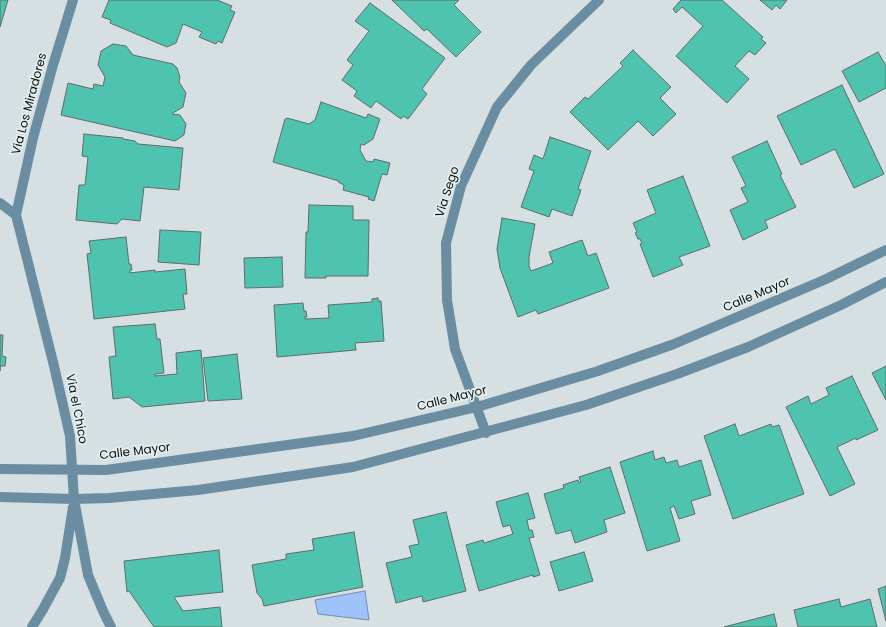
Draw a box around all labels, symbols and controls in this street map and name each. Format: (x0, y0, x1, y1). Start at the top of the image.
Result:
street label: Via Los Miradores (10, 52, 50, 156)
street label: Via Sego (433, 165, 463, 219)
street label: Calle Mayor (721, 274, 793, 316)
street label: Via el Chico (62, 373, 90, 445)
street label: Calle Mayor (416, 383, 488, 415)
street label: Calle Mayor (99, 441, 171, 463)

